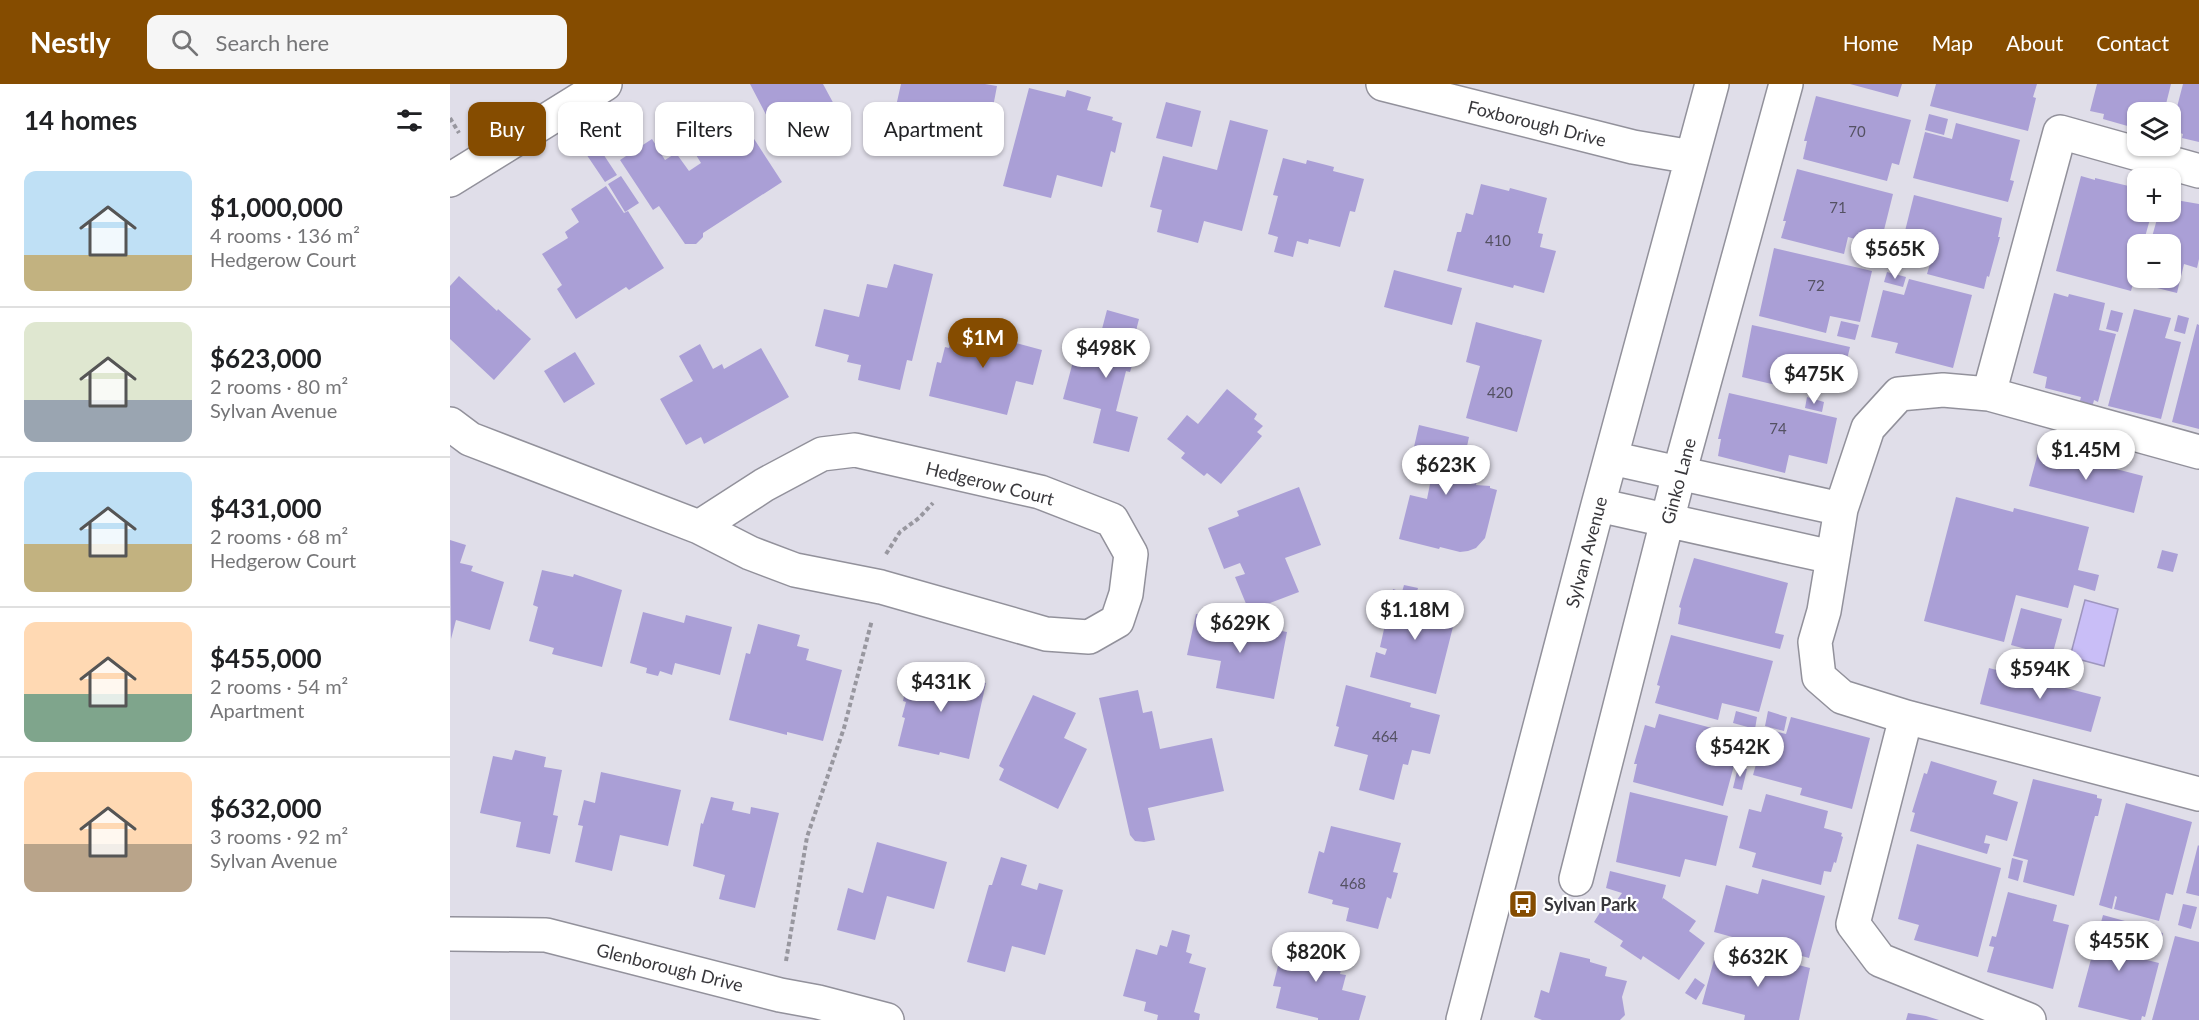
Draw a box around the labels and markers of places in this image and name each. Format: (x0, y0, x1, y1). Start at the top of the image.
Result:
pin: $565K (1853, 229, 1937, 280)
pin: $1M (954, 318, 1012, 369)
pin: $498K (1064, 328, 1148, 379)
pin: $475K (1772, 354, 1856, 405)
pin: $1.45M (2037, 430, 2135, 481)
pin: $623K (1404, 445, 1488, 496)
pin: $1.18M (1366, 590, 1464, 641)
pin: $629K (1198, 603, 1282, 654)
pin: $594K (1998, 649, 2082, 700)
pin: $431K (899, 662, 983, 713)
pin: $542K (1698, 727, 1782, 778)
bus stop icon: Sylvan Park (1507, 888, 1539, 920)
place label: Sylvan Park (1544, 893, 1637, 915)
pin: $455K (2077, 921, 2161, 972)
pin: $820K (1274, 932, 1358, 983)
pin: $632K (1716, 937, 1800, 988)

